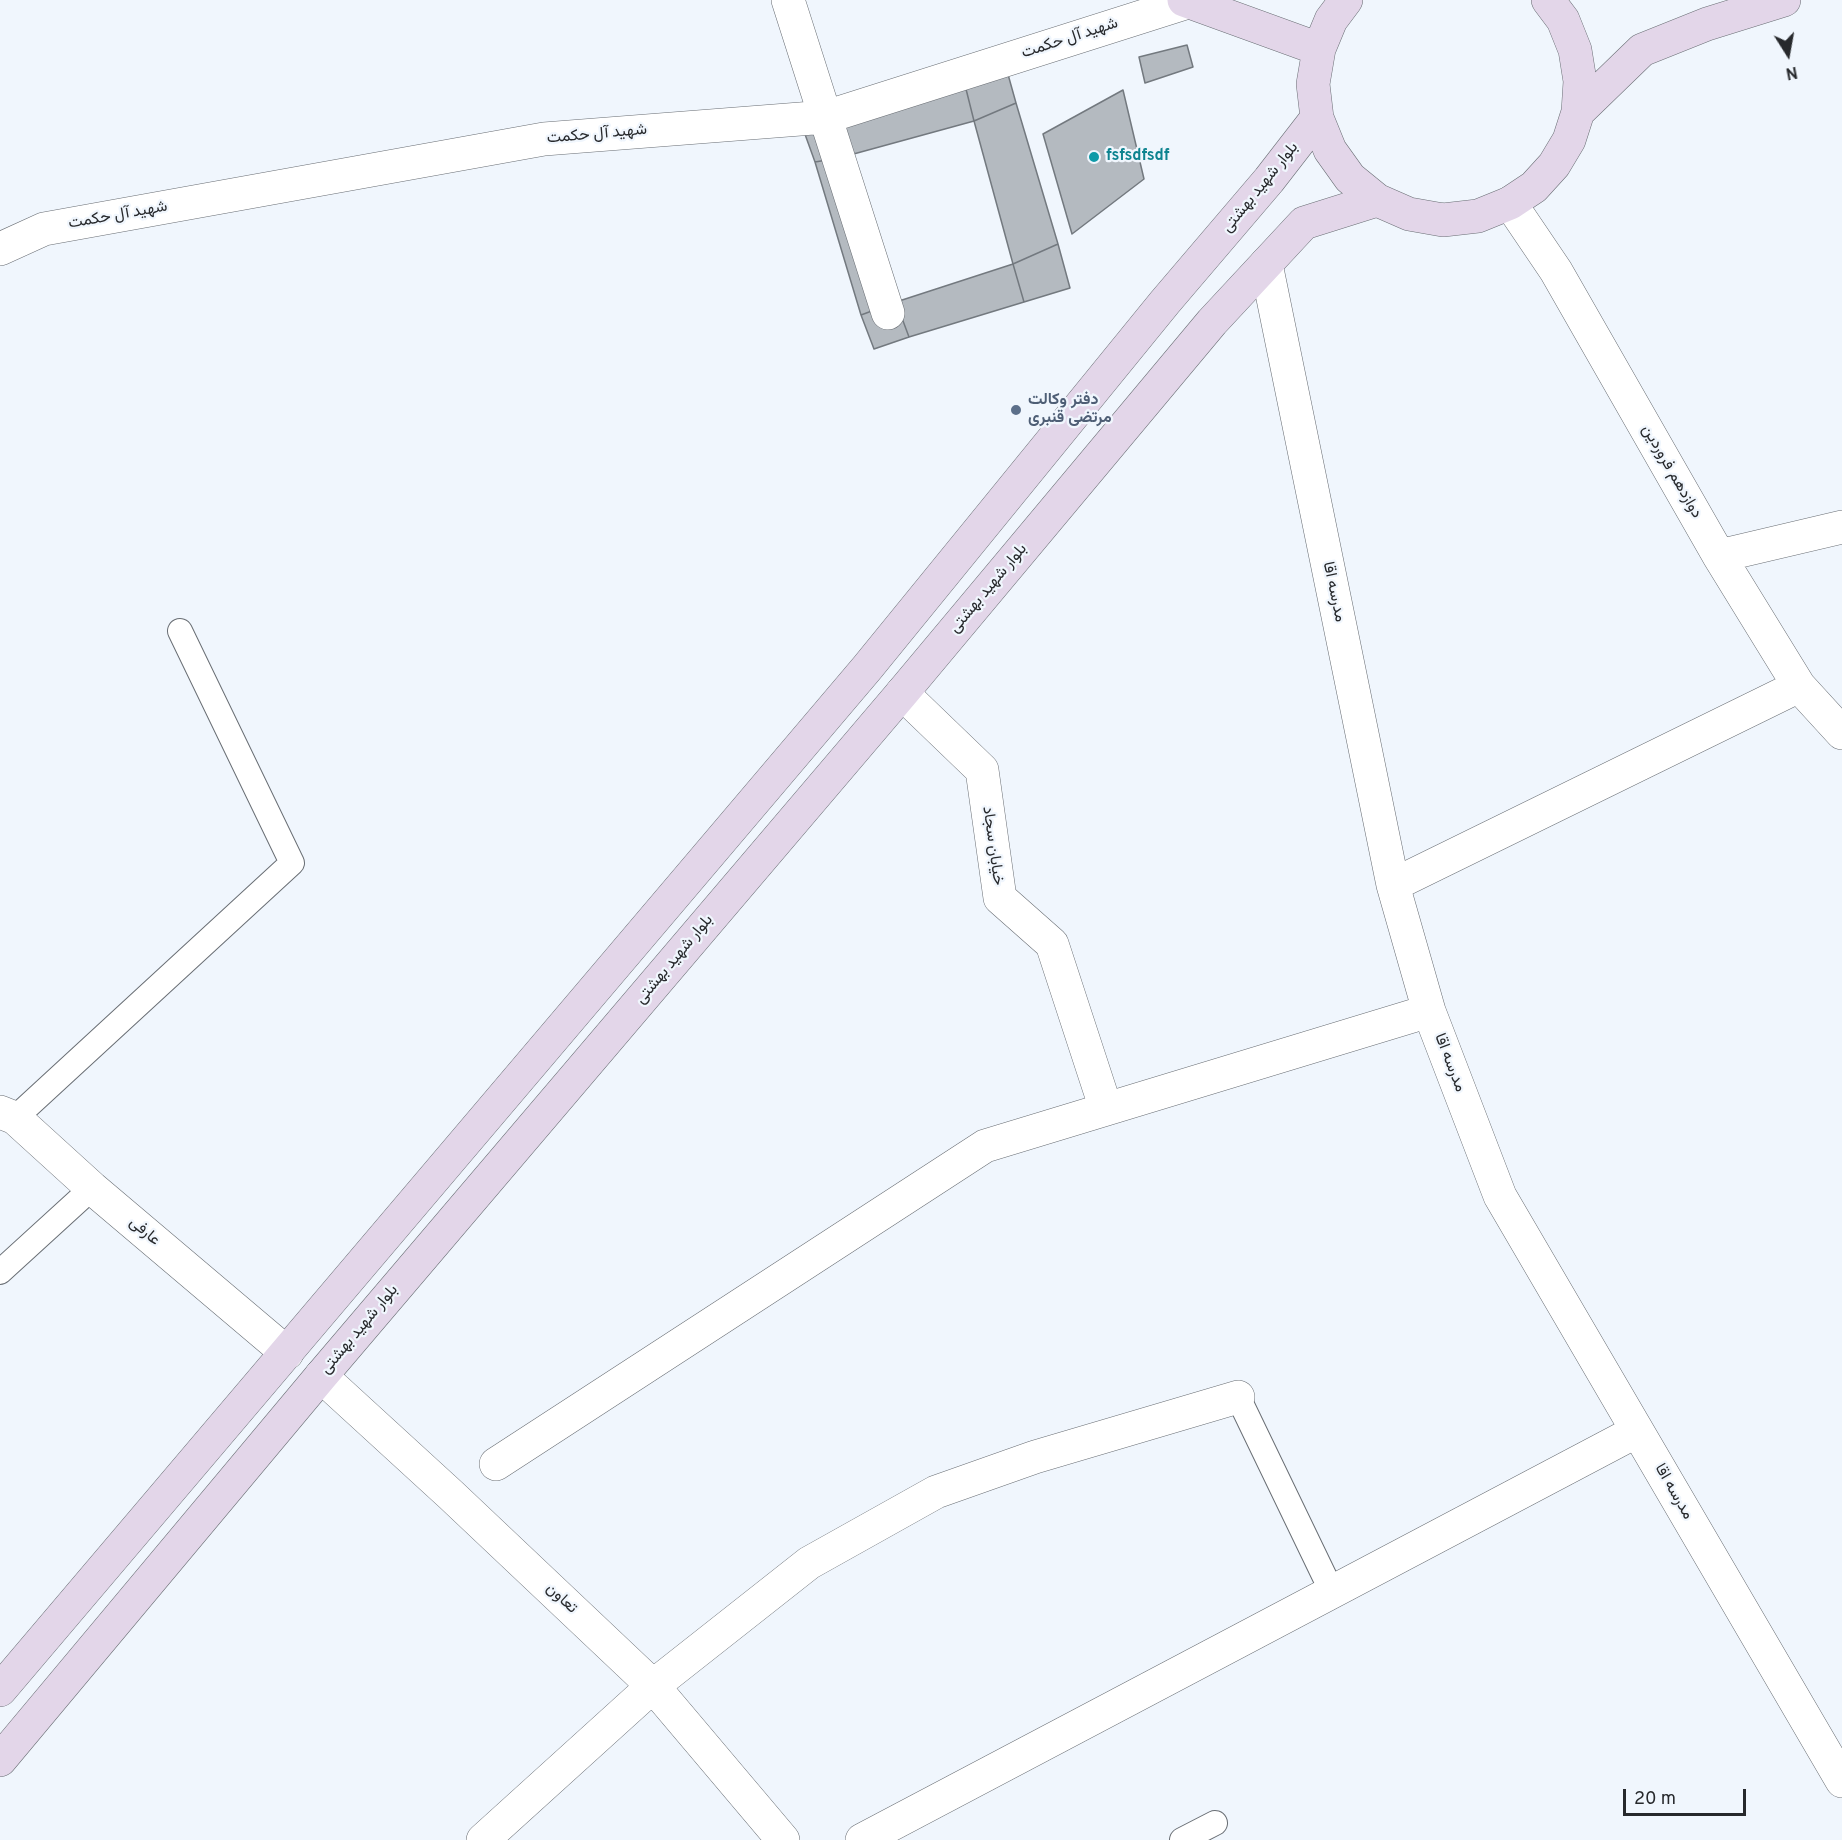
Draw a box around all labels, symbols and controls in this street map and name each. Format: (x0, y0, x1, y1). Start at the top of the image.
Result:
street label: شهید آل حکمت (1019, 14, 1121, 64)
north arrow (1758, 24, 1818, 84)
text: N (1784, 61, 1799, 83)
street label: شهید آل حکمت (546, 121, 648, 149)
street label: بلوار شهید بهشتی (1219, 139, 1303, 237)
place label: fsfsdfsdf (1106, 147, 1170, 167)
marker: fsfsdfsdf (1087, 150, 1101, 164)
street label: شهید آل حکمت (67, 198, 169, 234)
place label: دفتر وکالت مرتضی قنبری (1028, 391, 1112, 429)
marker: دفتر وکالت مرتضی قنبری (1009, 403, 1023, 417)
street label: دوازدهم فروردین (1637, 422, 1705, 522)
street label: بلوار شهید بهشتی (946, 540, 1032, 638)
street label: مدرسه اقا (1317, 560, 1349, 624)
street label: خیابان سجاد (977, 805, 1007, 887)
street label: بلوار شهید بهشتی (632, 911, 718, 1009)
street label: مدرسه اقا (1429, 1031, 1469, 1095)
street label: عارفی (125, 1214, 163, 1250)
street label: بلوار شهید بهشتی (317, 1281, 403, 1379)
street label: مدرسه اقا (1649, 1461, 1697, 1523)
street label: تعاون (541, 1580, 581, 1618)
scale bar (1626, 1777, 1749, 1815)
text: 20 m (1634, 1788, 1676, 1811)

